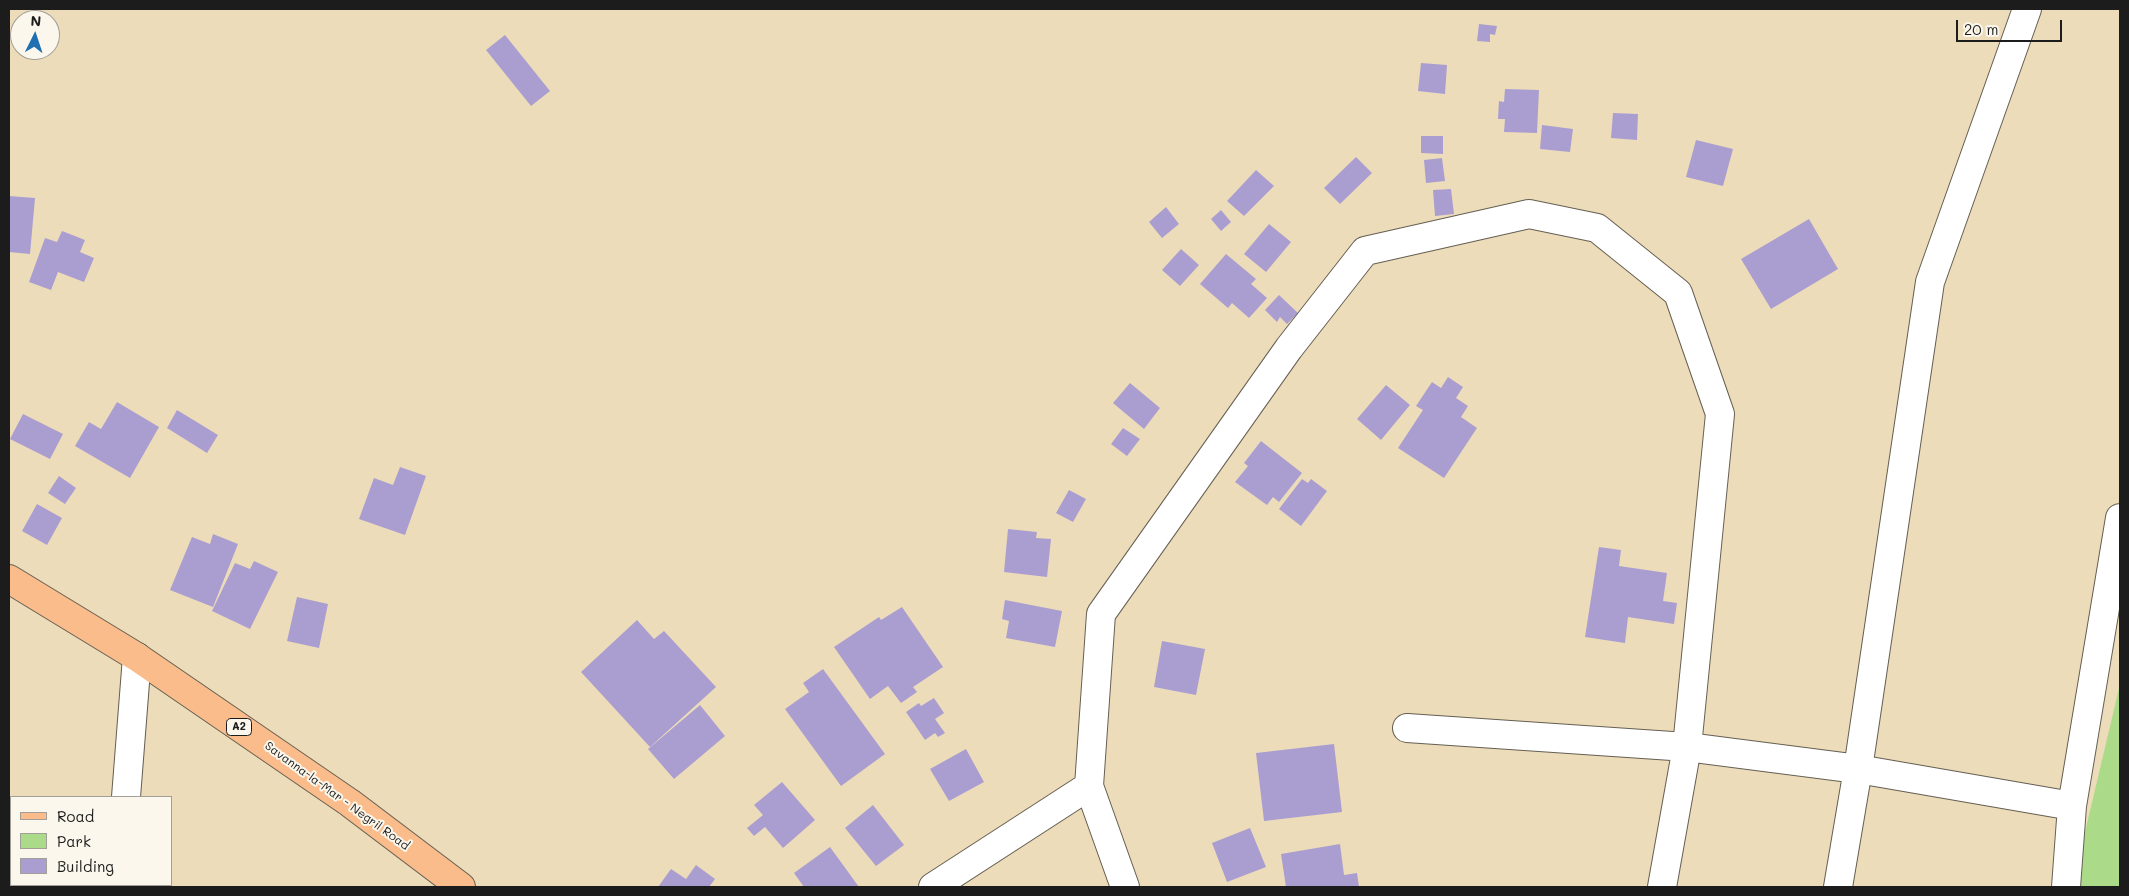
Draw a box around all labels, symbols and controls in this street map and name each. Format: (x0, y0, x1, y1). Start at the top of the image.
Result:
north arrow (10, 10, 60, 60)
scale bar (1959, 10, 2065, 42)
text: N (30, 11, 42, 30)
text: 20 m (1964, 19, 1998, 39)
road number: A2 (226, 719, 252, 736)
street label: Savanna-la-Mar - Negril Road (262, 739, 412, 853)
legend (10, 796, 172, 886)
text: Road (57, 806, 94, 826)
text: Park (57, 831, 91, 851)
text: Building (57, 856, 114, 876)

